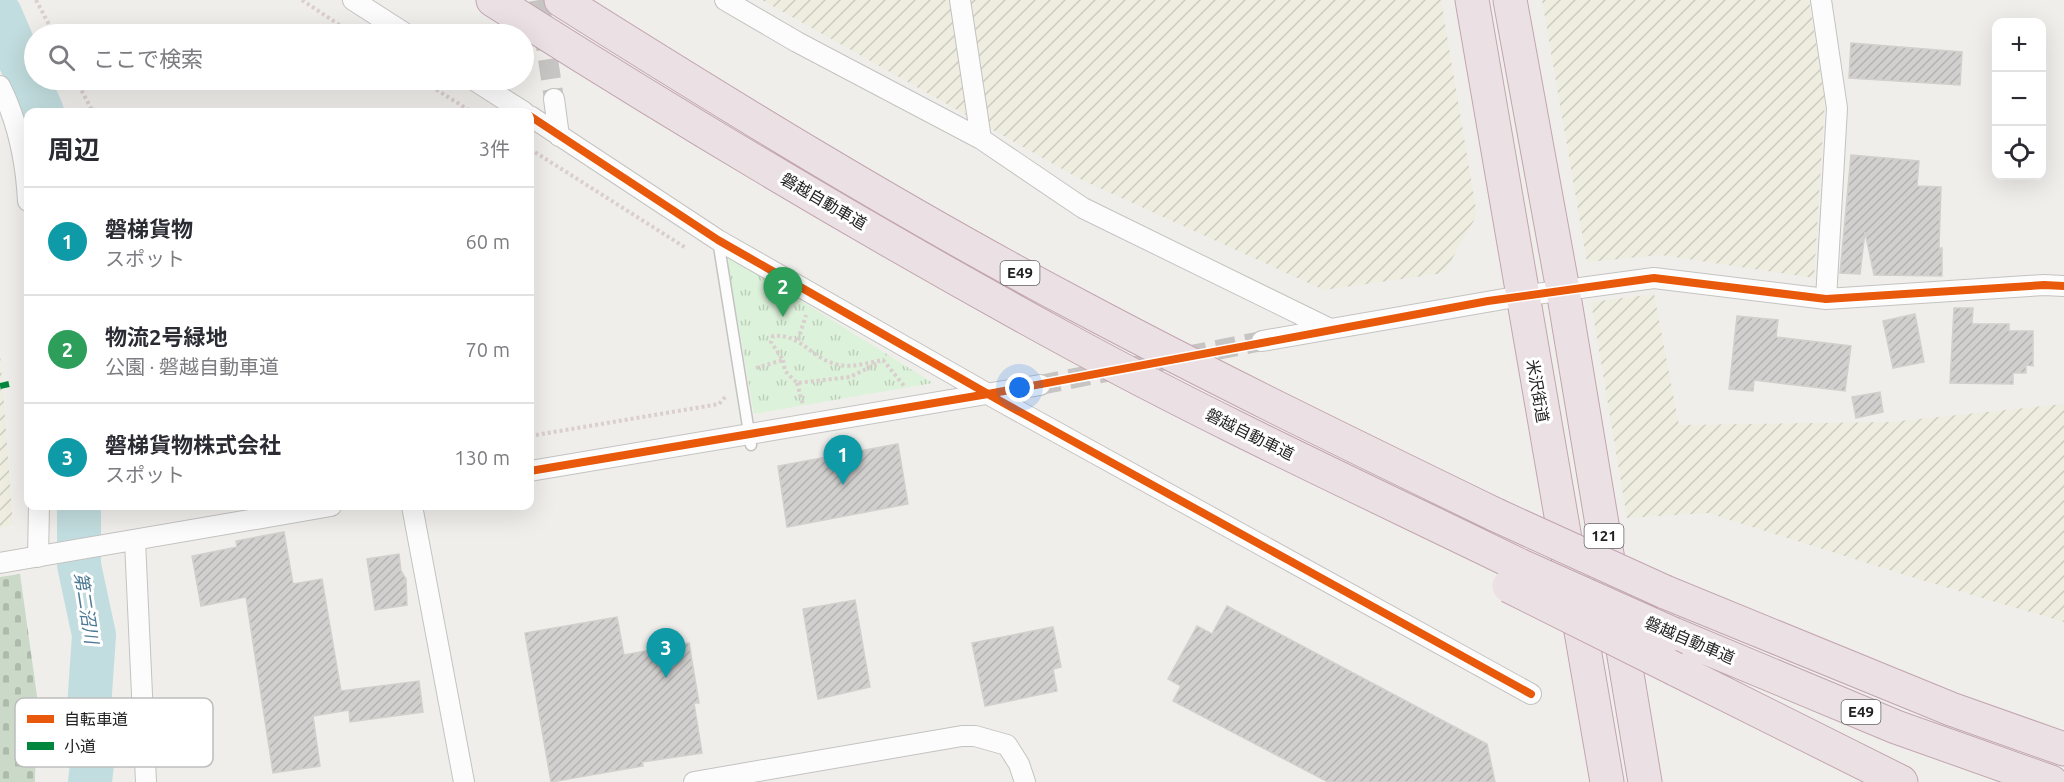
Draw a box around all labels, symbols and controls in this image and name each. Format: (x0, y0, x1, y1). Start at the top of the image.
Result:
map controls (1992, 18, 2046, 180)
button: + (1992, 18, 2046, 72)
search box (24, 24, 534, 90)
icon: search (45, 41, 78, 74)
text: ここで検索 (93, 46, 203, 71)
button: − (1992, 72, 2046, 126)
button: locate (1992, 126, 2046, 180)
text: 周辺 (48, 135, 100, 164)
text: 3件 (479, 137, 510, 160)
street label: 磐越自動車道 (778, 169, 870, 233)
text: 磐梯貨物 (105, 216, 193, 241)
text: 1 (62, 230, 73, 253)
text: 60 m (466, 230, 510, 253)
text: スポット (105, 247, 185, 270)
road number: E49 (1000, 261, 1040, 285)
pin: 2 (764, 268, 802, 317)
text: 物流2号緑地 (105, 324, 227, 349)
text: 2 (62, 338, 73, 361)
text: 70 m (466, 338, 510, 361)
text: 公園 · 磐越自動車道 (105, 355, 279, 378)
street label: 米沢街道 (1524, 358, 1552, 424)
your location (1005, 373, 1034, 402)
street label: 磐越自動車道 (1203, 405, 1297, 463)
text: 磐梯貨物株式会社 (105, 432, 281, 457)
pin: 1 (824, 436, 862, 485)
text: 3 (62, 446, 73, 469)
text: 130 m (454, 446, 510, 469)
text: スポット (105, 463, 185, 486)
road number: 121 (1584, 524, 1624, 548)
water label: 第二沼川 (71, 571, 103, 647)
street label: 磐越自動車道 (1642, 613, 1738, 667)
pin: 3 (646, 628, 686, 678)
legend (15, 698, 213, 767)
road number: E49 (1842, 700, 1880, 724)
text: 自転車道 (64, 710, 128, 728)
text: 小道 (64, 737, 96, 755)

